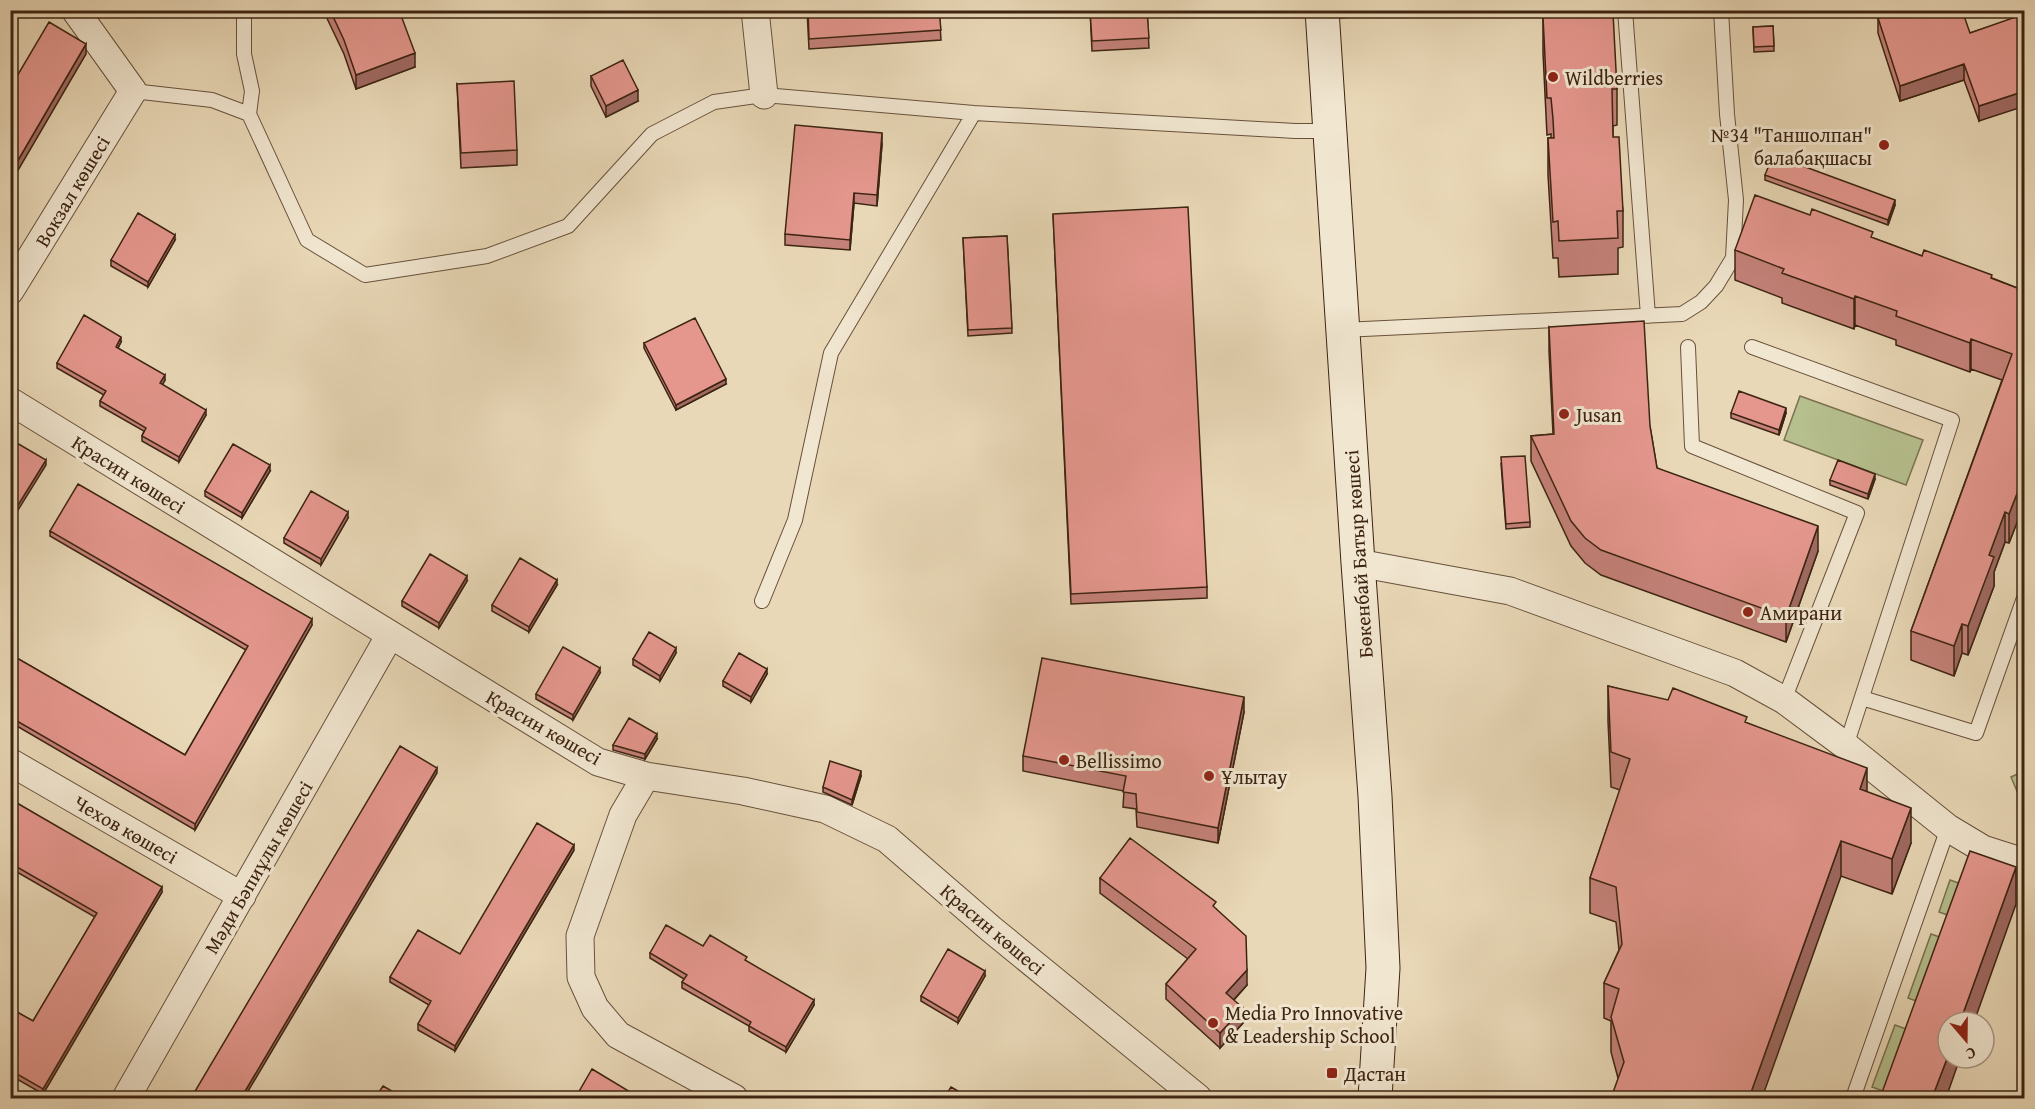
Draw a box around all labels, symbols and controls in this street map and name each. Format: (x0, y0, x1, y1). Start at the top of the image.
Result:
place label: Wildberries (1565, 63, 1663, 92)
marker: Wildberries (1546, 70, 1560, 84)
place label: №34 "Таншолпан" балабақшасы (1711, 120, 1872, 172)
street label: Вокзал көшесі (27, 130, 117, 252)
marker: №34 "Таншолпан" балабақшасы (1877, 138, 1891, 152)
place label: Jusan (1573, 400, 1622, 429)
marker: Jusan (1557, 407, 1571, 421)
street label: Красин көшесі (67, 428, 192, 521)
street label: Бөкенбай Батыр көшесі (1336, 449, 1380, 659)
place label: Амирани (1760, 598, 1842, 627)
marker: Амирани (1741, 605, 1755, 619)
street label: Красин көшесі (481, 682, 607, 772)
place label: Bellissimo (1076, 746, 1162, 775)
marker: Bellissimo (1057, 753, 1071, 767)
place label: Ұлытау (1221, 762, 1287, 791)
marker: Ұлытау (1202, 769, 1216, 783)
street label: Мәди Бәпиұлы көшесі (197, 775, 320, 959)
street label: Чехов көшесі (69, 787, 184, 871)
street label: Красин көшесі (934, 876, 1052, 982)
place label: Media Pro Innovative & Leadership School (1225, 998, 1403, 1050)
north arrow (1936, 1010, 1996, 1070)
marker: Media Pro Innovative & Leadership School (1206, 1016, 1220, 1030)
text: С (1963, 1041, 1979, 1067)
place label: Дастан (1343, 1059, 1406, 1088)
marker: Дастан (1325, 1066, 1339, 1080)

